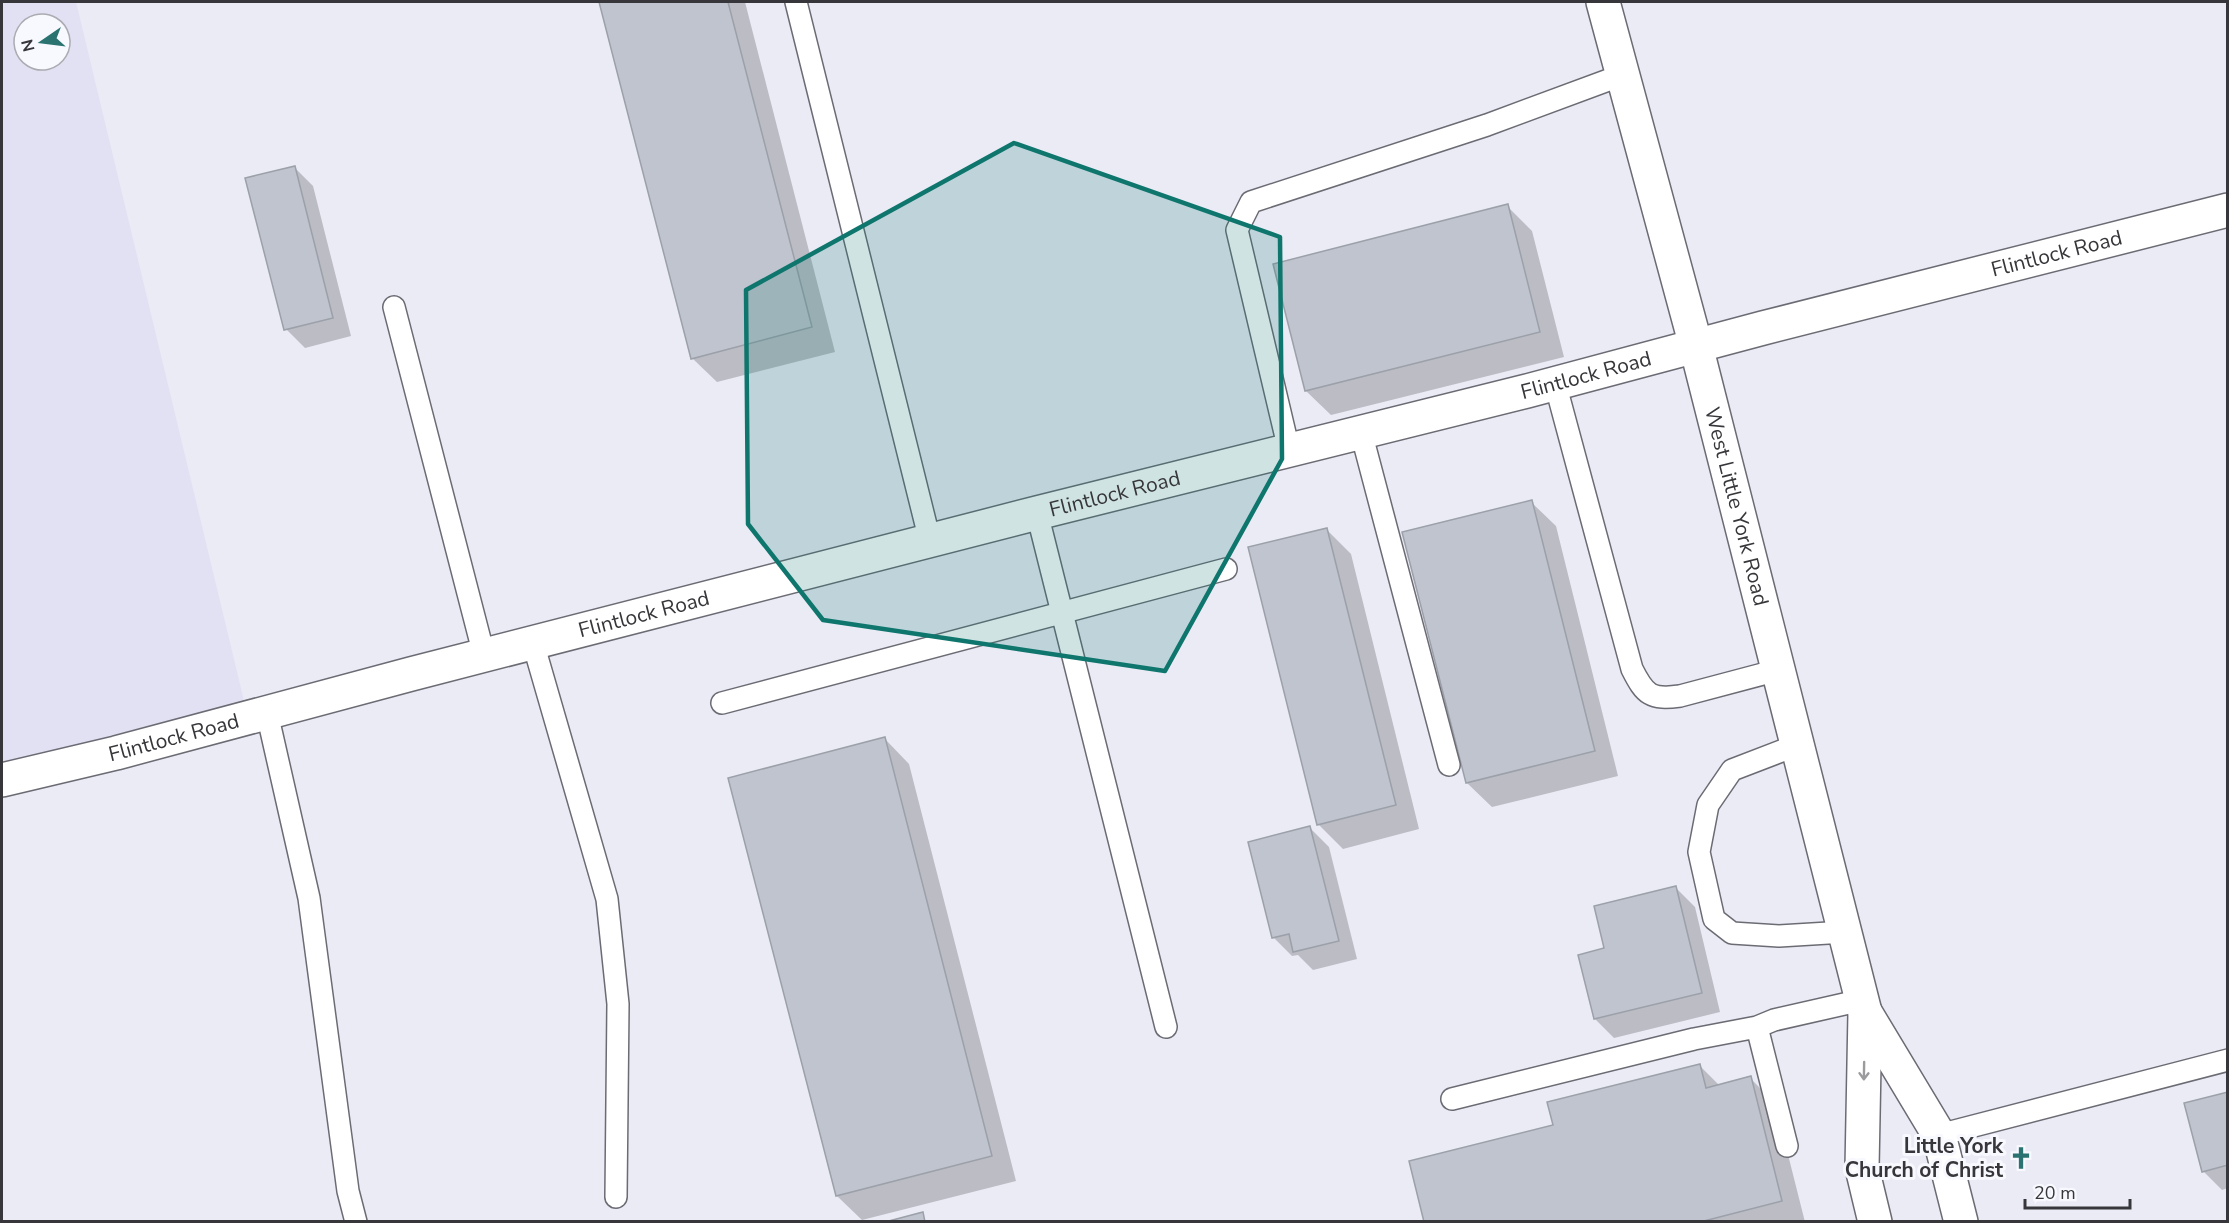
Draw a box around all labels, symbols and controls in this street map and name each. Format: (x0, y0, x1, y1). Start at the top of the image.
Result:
north arrow (12, 12, 72, 72)
text: N (16, 37, 41, 54)
street label: Flintlock Road (1988, 223, 2125, 284)
street label: Flintlock Road (1518, 344, 1655, 406)
street label: West Little York Road (1698, 404, 1775, 609)
street label: Flintlock Road (1046, 464, 1183, 523)
street label: Flintlock Road (575, 584, 712, 644)
street label: Flintlock Road (106, 707, 242, 768)
one-way arrow (1858, 1060, 1870, 1080)
place label: Little York Church of Christ (1845, 1132, 2004, 1184)
church icon: Little York Church of Christ (2008, 1145, 2034, 1171)
scale bar (2025, 1172, 2130, 1210)
text: 20 m (2034, 1181, 2076, 1205)

